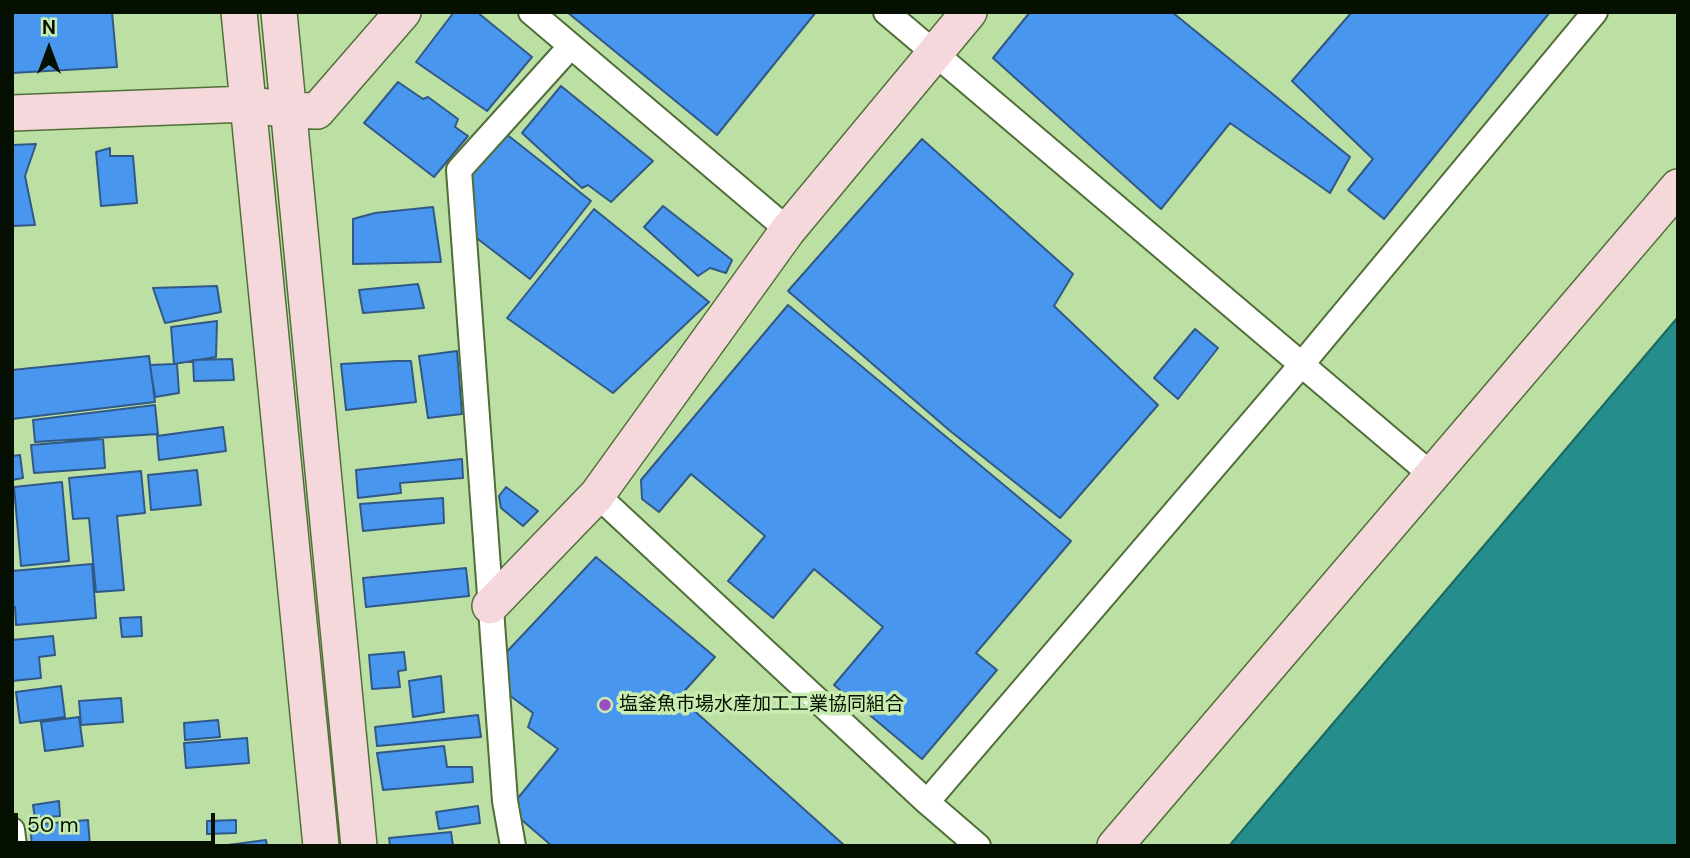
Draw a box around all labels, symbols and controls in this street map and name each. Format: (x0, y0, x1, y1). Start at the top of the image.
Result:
north arrow (14, 14, 84, 84)
text: N (42, 15, 56, 40)
place label: 塩釜魚市場水産加工工業協同組合 (619, 694, 904, 716)
marker: 塩釜魚市場水産加工工業協同組合 (597, 697, 613, 713)
scale bar (18, 798, 219, 842)
text: 50 m (27, 811, 78, 839)

